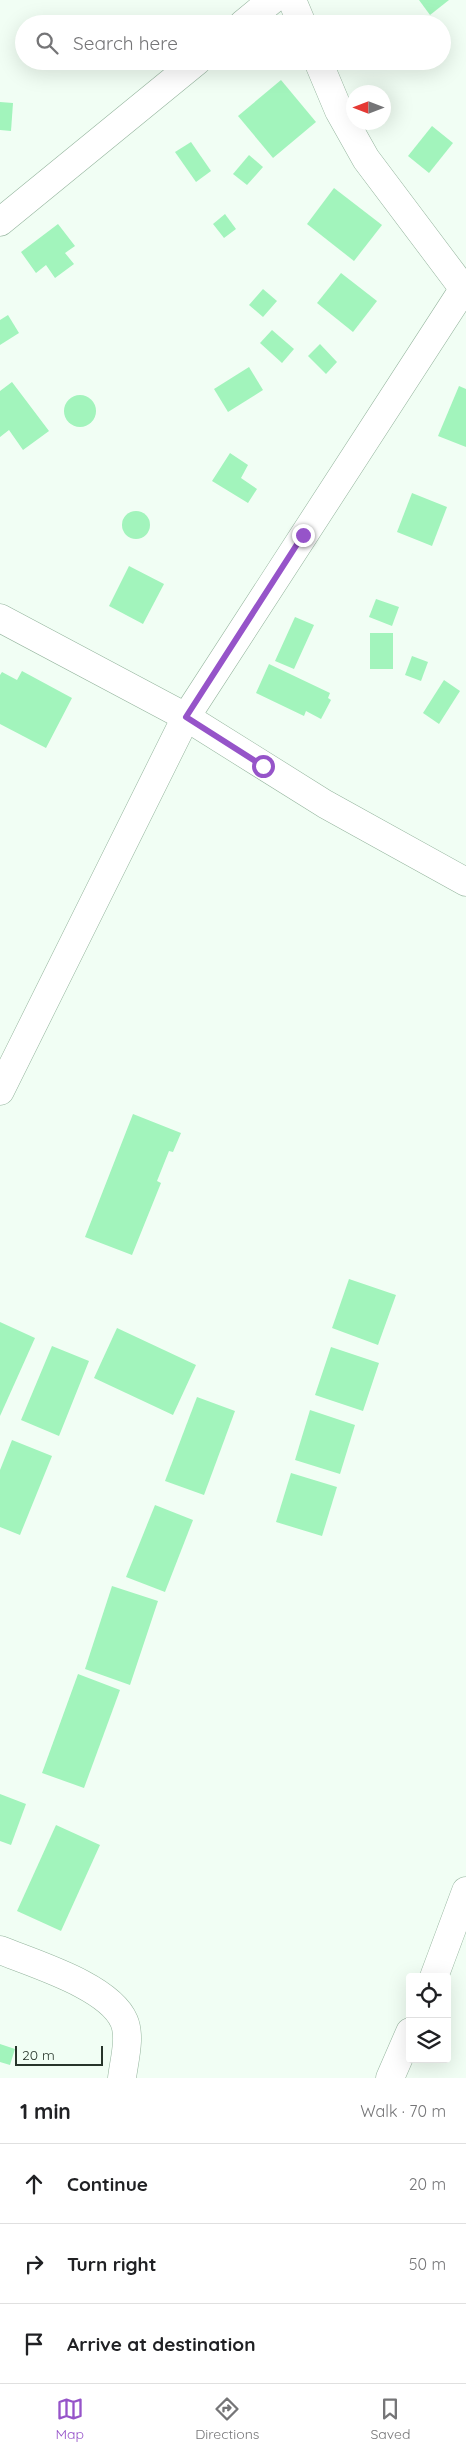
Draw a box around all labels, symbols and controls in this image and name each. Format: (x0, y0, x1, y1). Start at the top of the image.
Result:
search box (15, 15, 451, 70)
icon: search (33, 29, 61, 57)
text: Search here (73, 31, 178, 55)
north arrow (346, 85, 391, 130)
route end (292, 524, 315, 547)
route start (252, 755, 275, 778)
map controls (406, 1973, 451, 2063)
button: locate (406, 1973, 451, 2018)
button: layers (406, 2018, 451, 2063)
scale bar (15, 2043, 102, 2066)
text: 20 m (22, 2046, 55, 2064)
text: 1 min (20, 2098, 71, 2124)
text: Walk · 70 m (360, 2101, 446, 2121)
icon: ahead (20, 2170, 48, 2198)
text: Continue (67, 2172, 148, 2196)
text: 20 m (409, 2174, 446, 2194)
icon: right (20, 2250, 48, 2278)
text: Turn right (67, 2252, 156, 2276)
text: 50 m (409, 2254, 446, 2274)
icon: arrive (20, 2330, 48, 2358)
text: Arrive at destination (67, 2332, 256, 2356)
tab: Map (56, 2395, 84, 2443)
tab: Directions (195, 2395, 259, 2443)
tab: Saved (370, 2395, 410, 2443)

